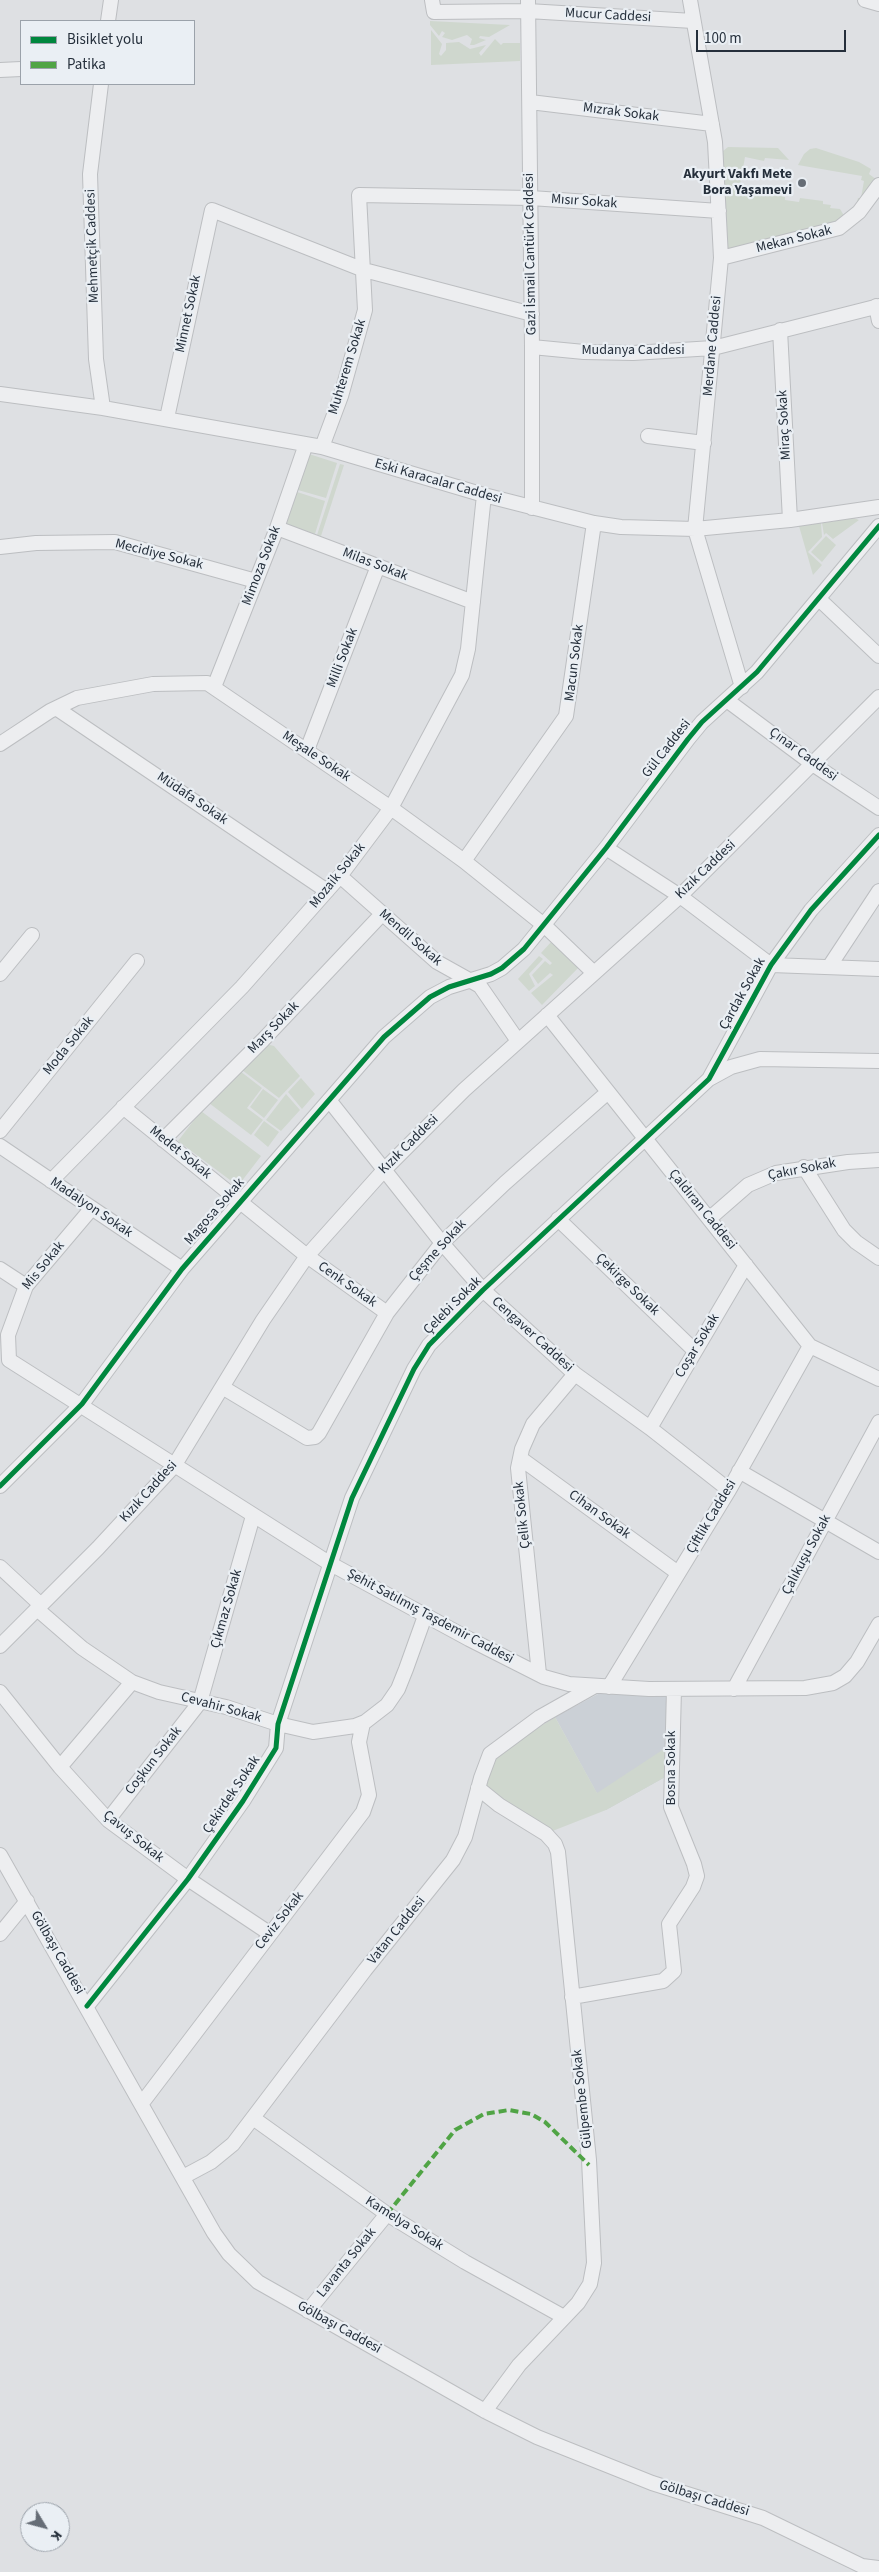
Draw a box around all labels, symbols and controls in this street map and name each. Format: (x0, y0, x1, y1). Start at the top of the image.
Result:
street label: Mucur Caddesi (564, 5, 652, 27)
legend (20, 20, 195, 85)
scale bar (699, 20, 849, 52)
text: 100 m (704, 28, 742, 49)
text: Bisiklet yolu (67, 29, 143, 50)
text: Patika (67, 54, 106, 75)
street label: Mızrak Sokak (582, 100, 660, 126)
place label: Akyurt Vakfı Mete Bora Yaşamevi (683, 167, 792, 200)
street label: Gazi İsmail Cantürk Caddesi (521, 173, 541, 335)
marker: Akyurt Vakfı Mete Bora Yaşamevi (796, 177, 808, 189)
street label: Mehmetçik Caddesi (83, 189, 103, 303)
street label: Mısır Sokak (550, 191, 618, 213)
street label: Mekan Sokak (754, 223, 834, 257)
street label: Minnet Sokak (173, 274, 205, 354)
street label: Merdane Caddesi (700, 295, 726, 397)
street label: Muhterem Sokak (326, 317, 370, 417)
street label: Mudanya Caddesi (581, 343, 685, 359)
street label: Miraç Sokak (775, 389, 795, 461)
street label: Eski Karacalar Caddesi (372, 456, 504, 508)
street label: Mimoza Sokak (239, 524, 285, 608)
street label: Mecidiye Sokak (113, 536, 205, 574)
street label: Milas Sokak (340, 545, 410, 585)
street label: Macun Sokak (562, 623, 588, 703)
street label: Milli Sokak (324, 626, 362, 690)
street label: Gül Caddesi (639, 716, 695, 782)
street label: Çınar Caddesi (765, 724, 841, 786)
street label: Meşale Sokak (278, 728, 354, 786)
street label: Müdafa Sokak (153, 769, 231, 829)
street label: Kızık Caddesi (672, 837, 740, 903)
street label: Mozaik Sokak (306, 840, 370, 912)
street label: Mendil Sokak (375, 906, 445, 970)
street label: Çardak Sokak (716, 955, 770, 1033)
street label: Marş Sokak (245, 998, 303, 1058)
street label: Moda Sokak (40, 1013, 98, 1079)
street label: Kızık Caddesi (376, 1112, 442, 1178)
street label: Medet Sokak (146, 1123, 214, 1183)
street label: Çakır Sokak (767, 1155, 837, 1185)
street label: Çaldıran Caddesi (664, 1166, 740, 1254)
street label: Madalyon Sokak (47, 1174, 135, 1242)
street label: Magosa Sokak (181, 1175, 249, 1249)
street label: Çeşme Sokak (406, 1216, 470, 1286)
street label: Mis Sokak (19, 1238, 69, 1294)
street label: Çekirge Sokak (591, 1250, 663, 1320)
street label: Cenk Sokak (314, 1259, 380, 1311)
street label: Çelebi Sokak (420, 1273, 486, 1339)
street label: Cengaver Caddesi (488, 1294, 576, 1376)
street label: Coşar Sokak (672, 1311, 724, 1381)
street label: Kızık Caddesi (117, 1458, 181, 1526)
street label: Çiftlik Caddesi (683, 1477, 741, 1557)
street label: Çelik Sokak (511, 1481, 535, 1549)
street label: Cihan Sokak (565, 1487, 633, 1543)
street label: Çalıkuşu Sokak (779, 1512, 835, 1598)
street label: Şehit Satılmış Taşdemir Caddesi (344, 1566, 516, 1668)
street label: Çıkmaz Sokak (208, 1567, 246, 1651)
street label: Cevahir Sokak (179, 1689, 263, 1727)
street label: Coşkun Sokak (122, 1723, 186, 1799)
street label: Bosna Sokak (664, 1730, 680, 1806)
street label: Çekirdek Sokak (200, 1753, 264, 1837)
street label: Çavuş Sokak (99, 1807, 167, 1867)
street label: Ceviz Sokak (252, 1888, 308, 1954)
street label: Vatan Caddesi (364, 1894, 430, 1968)
street label: Gölbaşı Caddesi (26, 1908, 88, 1998)
street label: Gülpembe Sokak (569, 2049, 597, 2149)
street label: Kamelya Sokak (362, 2193, 446, 2255)
street label: Lavanta Sokak (314, 2225, 380, 2301)
street label: Gölbaşı Caddesi (294, 2298, 384, 2358)
street label: Gölbaşı Caddesi (657, 2477, 751, 2521)
north arrow (20, 2502, 70, 2552)
text: K (46, 2526, 67, 2545)

